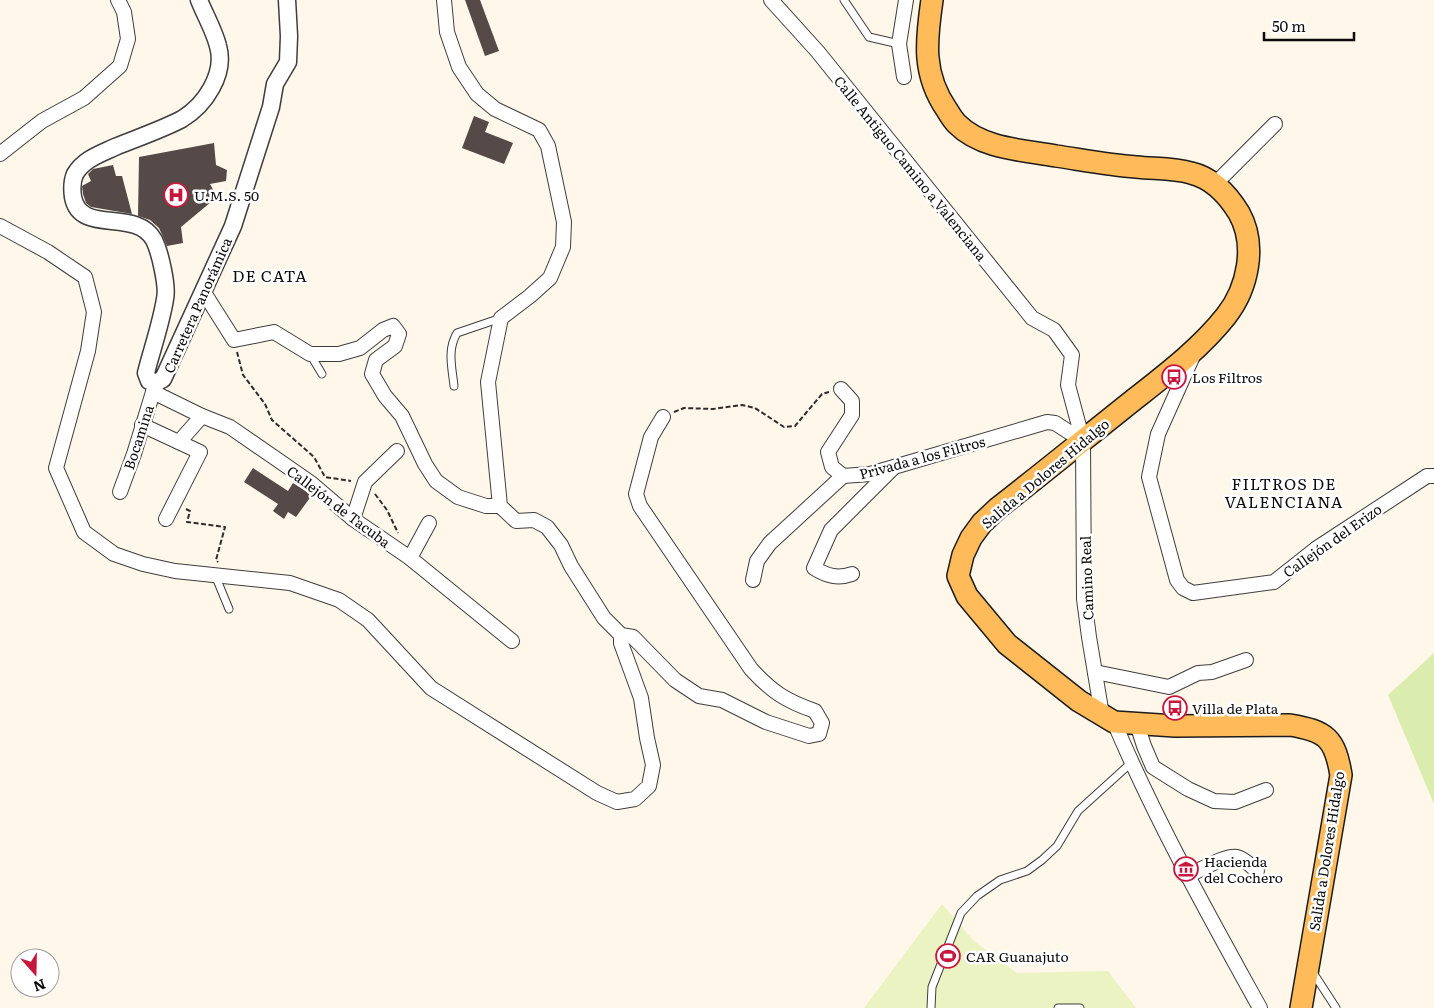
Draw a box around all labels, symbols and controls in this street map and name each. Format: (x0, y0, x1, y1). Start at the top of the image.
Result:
scale bar (1264, 10, 1354, 42)
text: 50 m (1272, 14, 1306, 37)
street label: Calle Antiguo Camino a Valenciana (830, 71, 992, 265)
hospital icon: U.M.S. 50 (163, 182, 189, 208)
place label: U.M.S. 50 (194, 185, 259, 205)
street label: Carretera Panorámica (158, 233, 236, 376)
district label: DE CATA (232, 263, 308, 287)
bus stop icon: Los Filtros (1161, 364, 1187, 390)
place label: Los Filtros (1192, 367, 1262, 387)
street label: Bocamina (118, 402, 158, 472)
street label: Salida a Dolores Hidalgo (977, 413, 1113, 533)
street label: Privada a los Filtros (857, 431, 987, 483)
street label: Callejón de Tacuba (283, 460, 395, 552)
district label: FILTROS DE VALENCIANA (1225, 471, 1343, 513)
street label: Callejón del Erizo (1279, 498, 1385, 582)
street label: Camino Real (1075, 535, 1097, 621)
bus stop icon: Villa de Plata (1162, 695, 1188, 721)
place label: Villa de Plata (1192, 698, 1279, 718)
street label: Salida a Dolores Hidalgo (1304, 770, 1348, 932)
place label: Hacienda del Cochero (1204, 851, 1283, 887)
museum icon: Hacienda del Cochero (1173, 856, 1199, 882)
sports icon: CAR Guanajuto (935, 943, 961, 969)
place label: CAR Guanajuto (966, 946, 1069, 966)
north arrow (10, 948, 60, 998)
text: N (31, 975, 49, 998)

